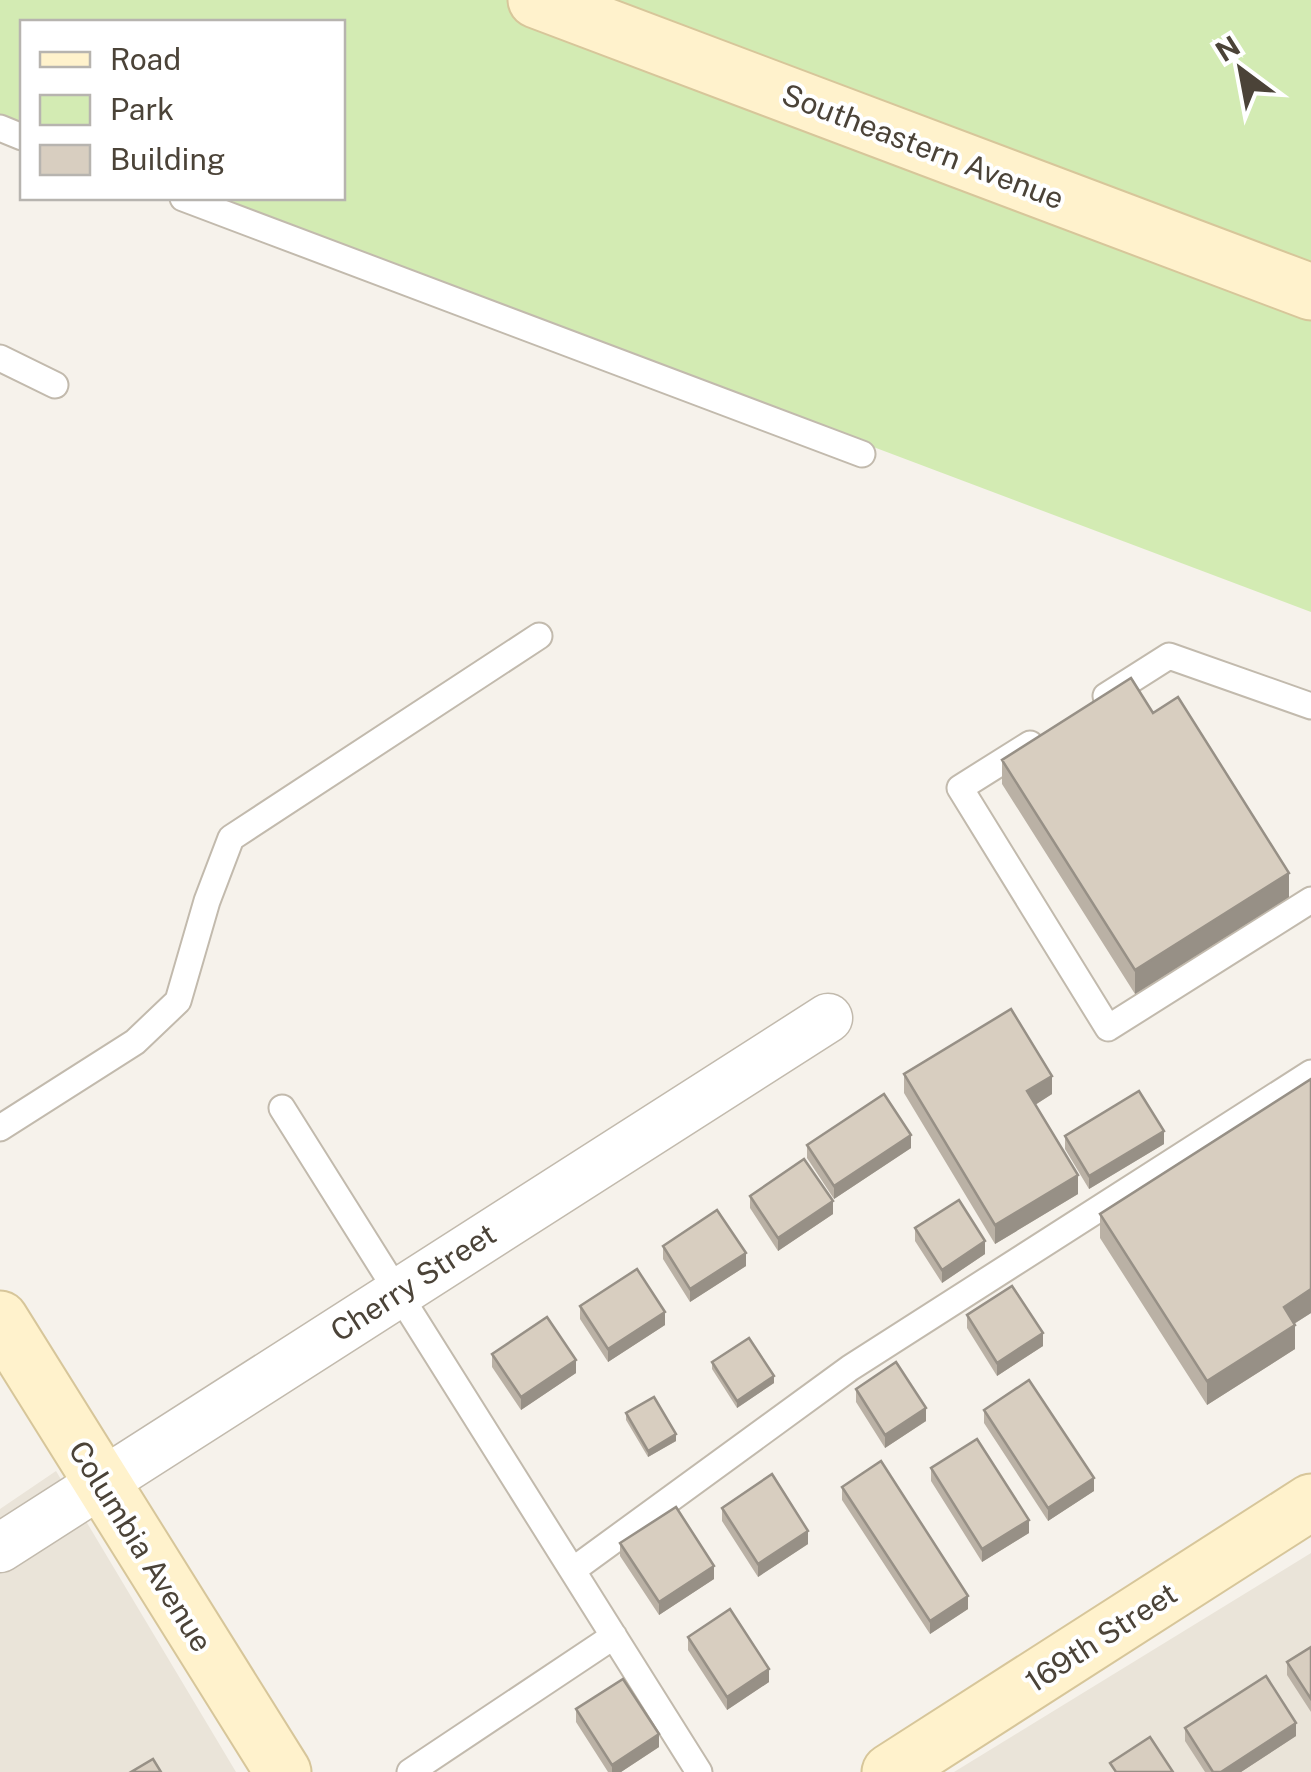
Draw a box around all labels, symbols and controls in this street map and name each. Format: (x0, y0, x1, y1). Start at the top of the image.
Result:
legend (20, 20, 345, 200)
north arrow (1191, 20, 1291, 120)
text: N (1209, 29, 1246, 68)
text: Road (110, 41, 181, 77)
street label: Southeastern Avenue (777, 76, 1069, 216)
text: Park (110, 91, 174, 127)
text: Building (110, 141, 225, 177)
street label: Cherry Street (324, 1215, 502, 1349)
street label: Columbia Avenue (62, 1434, 220, 1658)
street label: 169th Street (1019, 1575, 1183, 1699)

